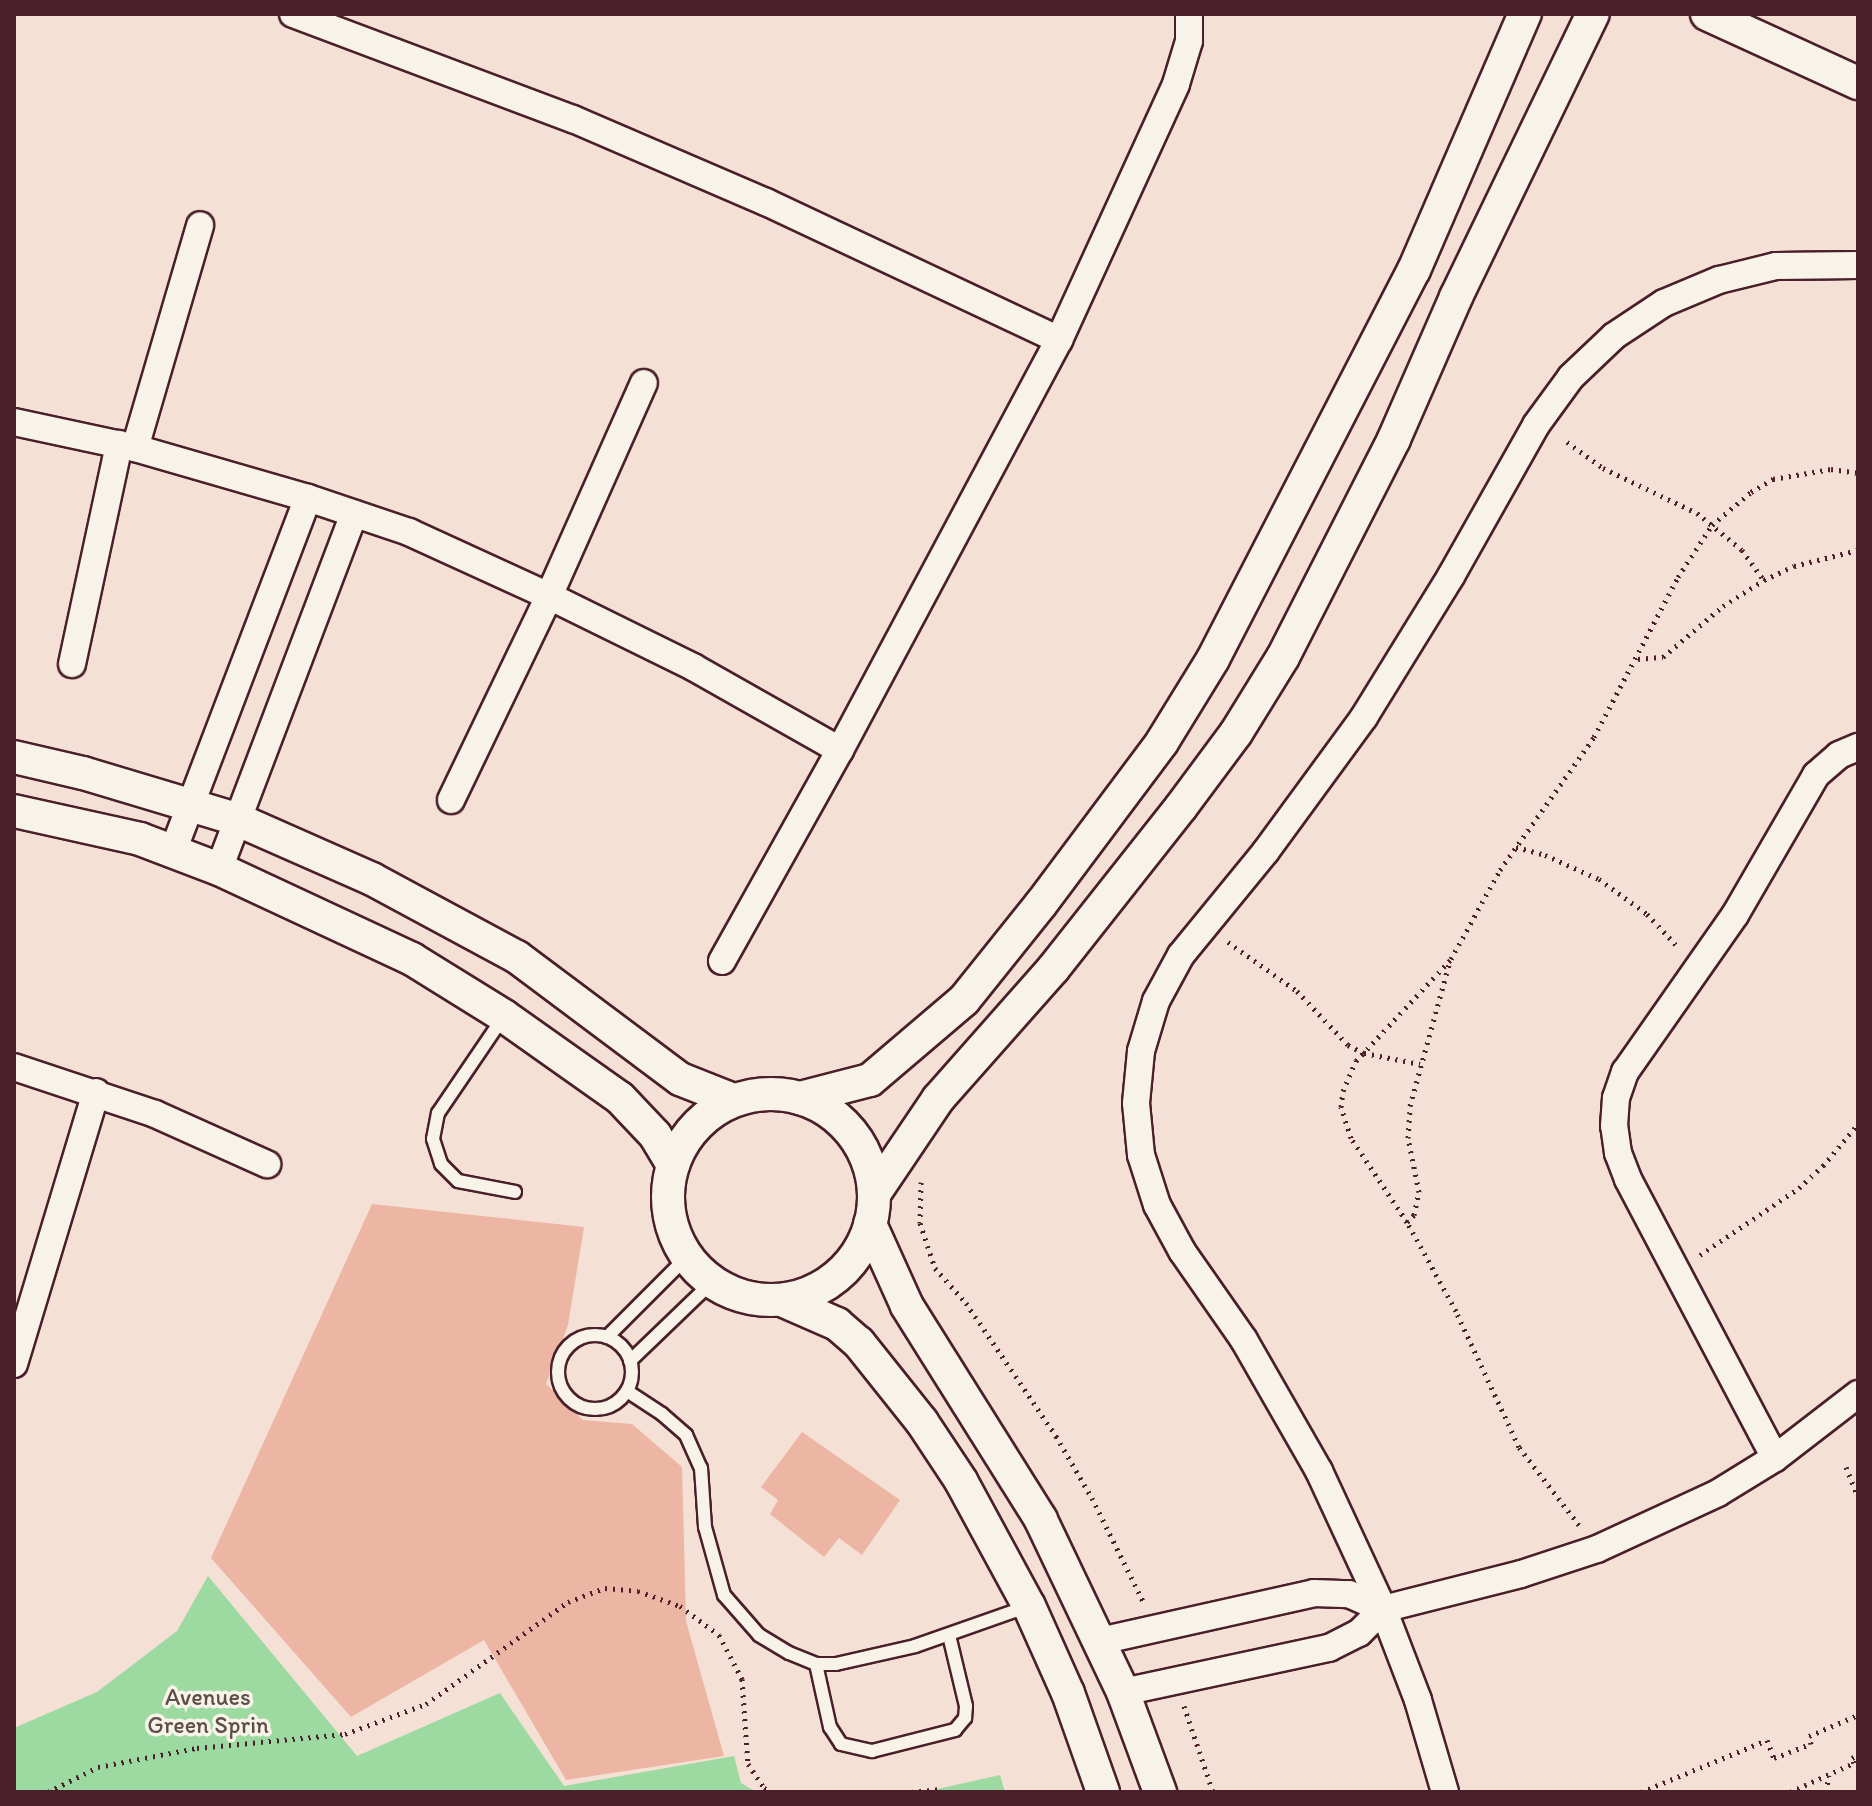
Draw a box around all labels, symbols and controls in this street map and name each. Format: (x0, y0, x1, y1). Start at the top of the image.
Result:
park label: Avenues Green Sprin (147, 1683, 269, 1739)

